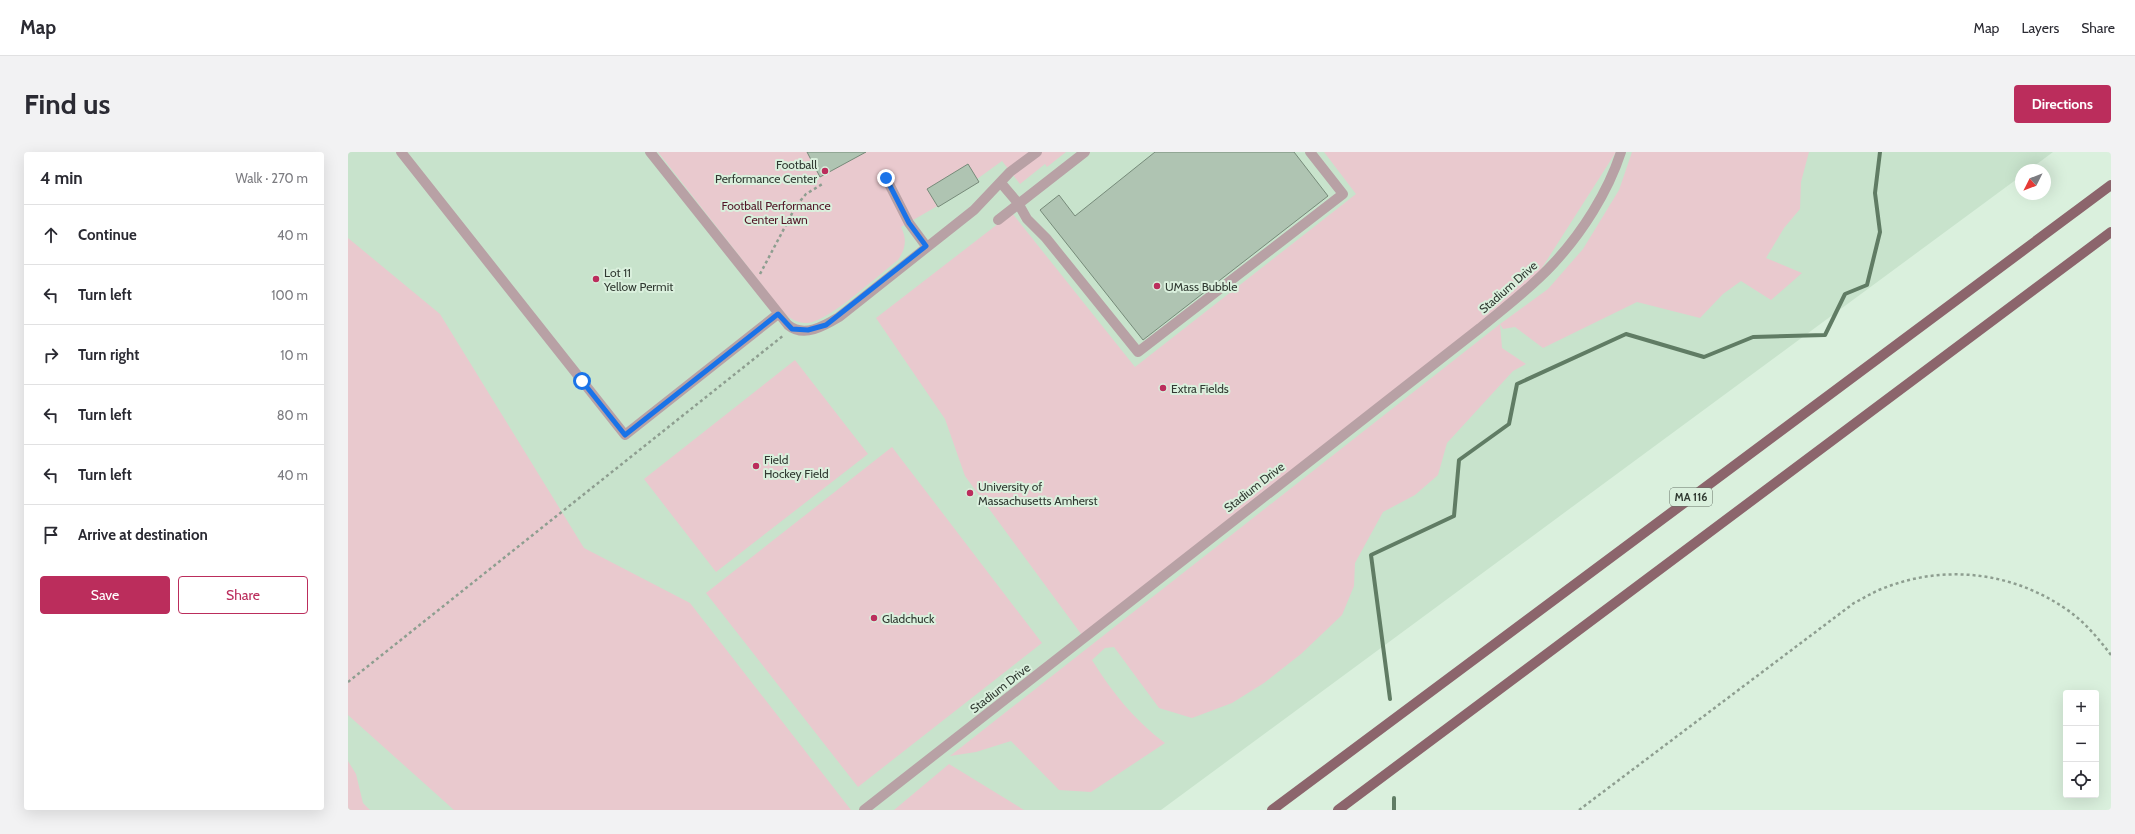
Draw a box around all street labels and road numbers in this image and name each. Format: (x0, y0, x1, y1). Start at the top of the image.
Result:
street label: Stadium Drive (1476, 258, 1540, 316)
street label: Stadium Drive (1221, 459, 1287, 515)
road number: MA 116 (1670, 488, 1712, 506)
street label: Stadium Drive (967, 660, 1033, 716)

